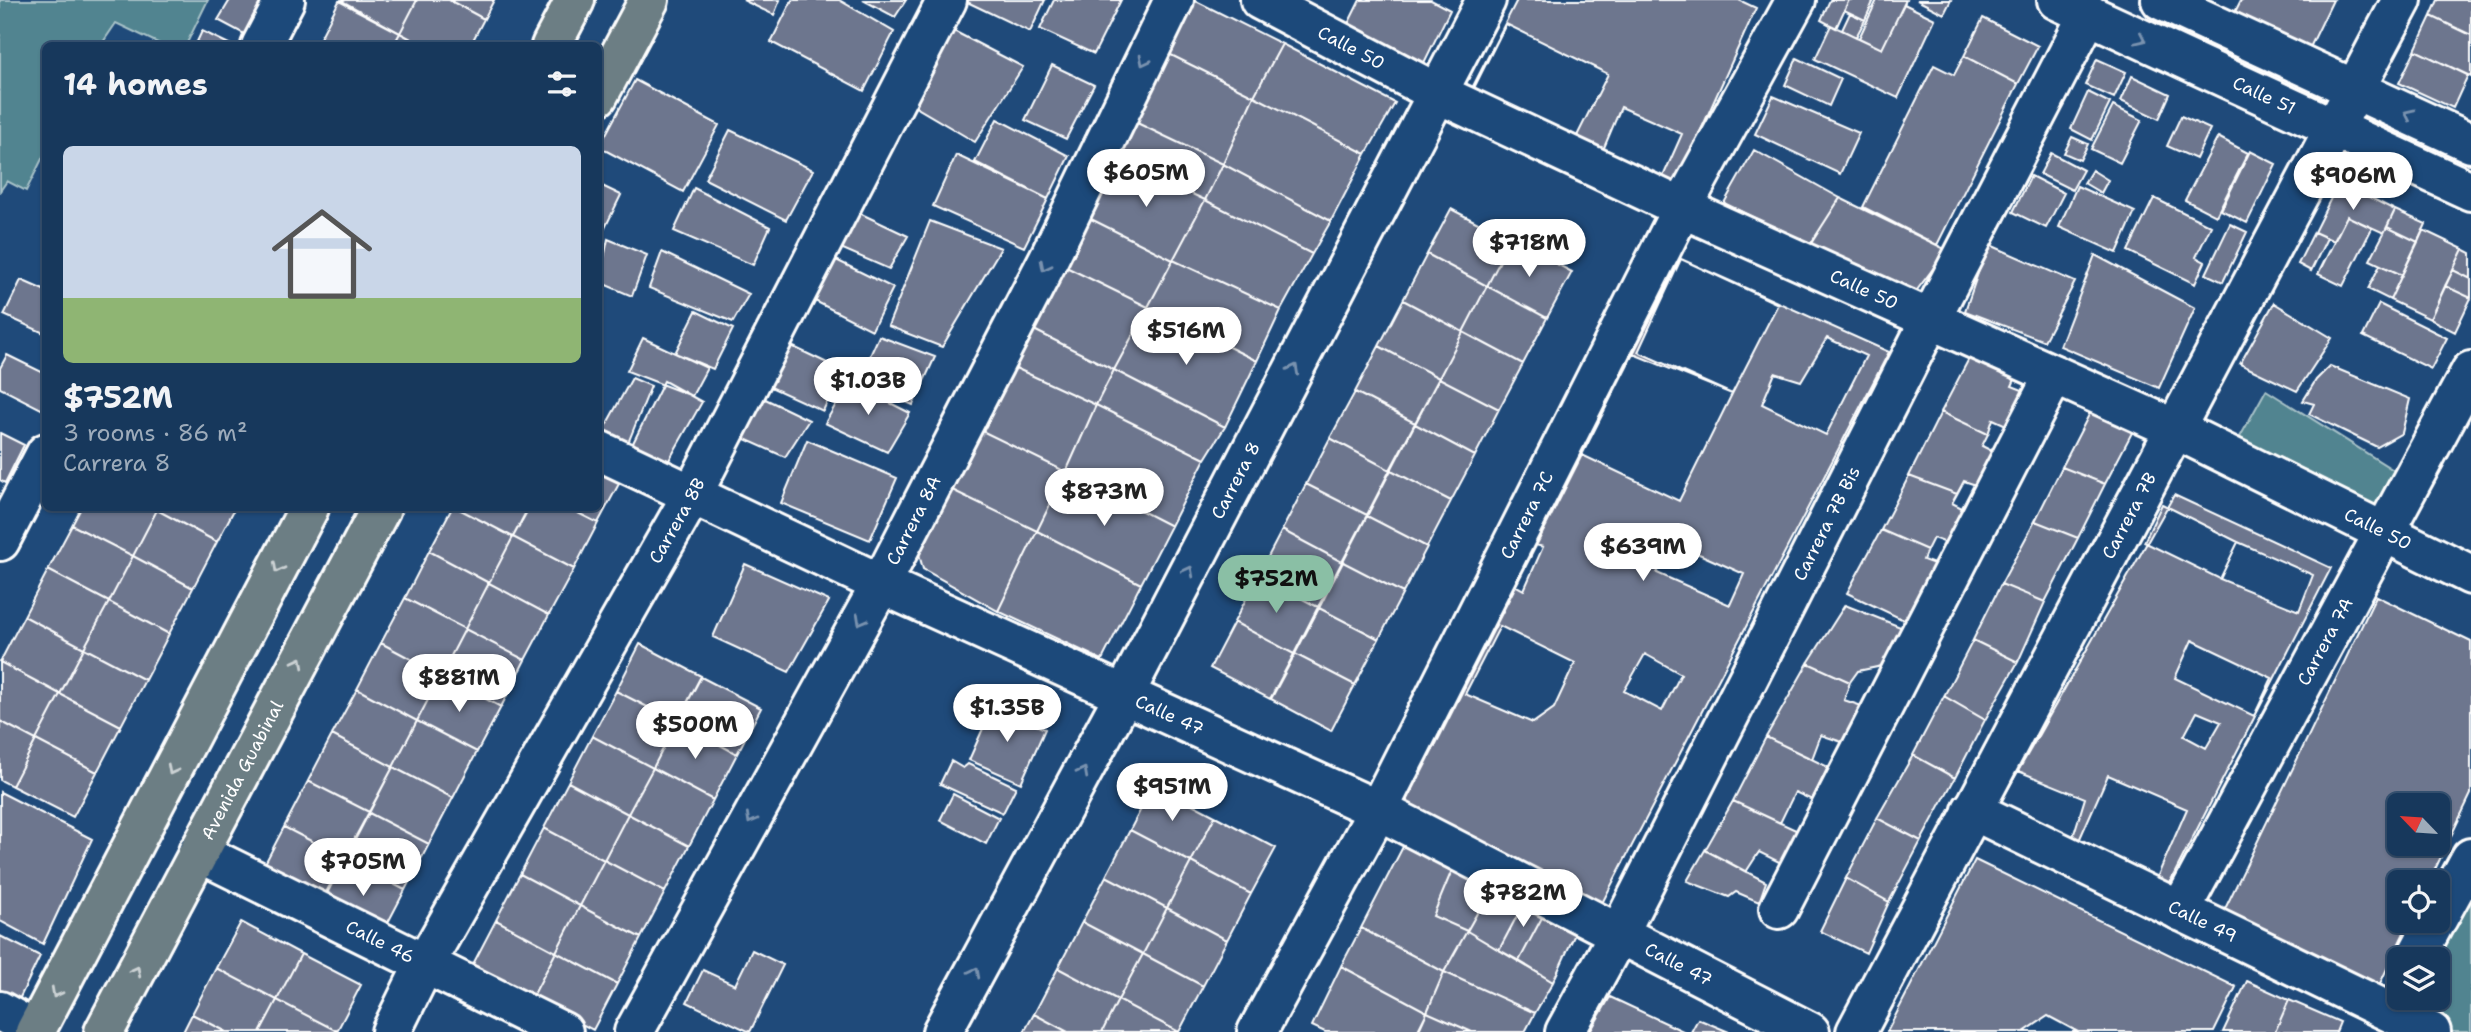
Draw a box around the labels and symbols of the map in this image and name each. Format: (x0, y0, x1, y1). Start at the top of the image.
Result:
street label: Calle 50 (1314, 20, 1389, 75)
one-way arrow (2134, 31, 2146, 45)
one-way arrow (1139, 54, 1153, 67)
street label: Calle 51 (2229, 71, 2299, 120)
one-way arrow (2404, 108, 2416, 122)
pin: $605M (1097, 150, 1195, 209)
pin: $906M (2304, 152, 2402, 212)
pin: $718M (1480, 219, 1578, 279)
one-way arrow (1039, 259, 1053, 271)
street label: Calle 50 (1826, 264, 1902, 315)
pin: $516M (1137, 308, 1235, 367)
pin: $1.03B (811, 358, 925, 417)
one-way arrow (1286, 364, 1299, 376)
street label: Carrera 8 (1206, 437, 1266, 523)
street label: Carrera 7B Bis (1788, 462, 1866, 585)
street label: Carrera 7C (1495, 467, 1559, 563)
pin: $873M (1055, 468, 1153, 528)
street label: Carrera 7B (2096, 468, 2162, 563)
street label: Carrera 8A (881, 472, 947, 569)
street label: Carrera 8B (643, 474, 711, 568)
street label: Calle 50 (2340, 502, 2416, 556)
pin: $639M (1594, 524, 1692, 583)
pin: $752M (1227, 556, 1325, 615)
one-way arrow (272, 561, 286, 573)
one-way arrow (1180, 565, 1194, 578)
street label: Carrera 7A (2292, 593, 2359, 690)
one-way arrow (856, 613, 869, 626)
pin: $881M (410, 654, 508, 714)
one-way arrow (291, 657, 304, 669)
pin: $1.35B (950, 684, 1064, 744)
street label: Calle 47 (1131, 689, 1208, 741)
street label: Avenida Guabinal (196, 696, 289, 844)
pin: $500M (646, 702, 744, 761)
one-way arrow (167, 763, 181, 775)
pin: $951M (1123, 764, 1221, 823)
one-way arrow (1074, 767, 1088, 779)
north arrow (2387, 793, 2450, 856)
one-way arrow (746, 812, 759, 825)
pin: $705M (314, 838, 412, 898)
pin: $782M (1474, 870, 1572, 929)
street label: Calle 49 (2164, 895, 2241, 948)
street label: Calle 46 (342, 915, 418, 969)
street label: Calle 47 (1641, 937, 1716, 992)
one-way arrow (127, 966, 141, 979)
one-way arrow (966, 967, 980, 979)
one-way arrow (50, 986, 64, 998)

